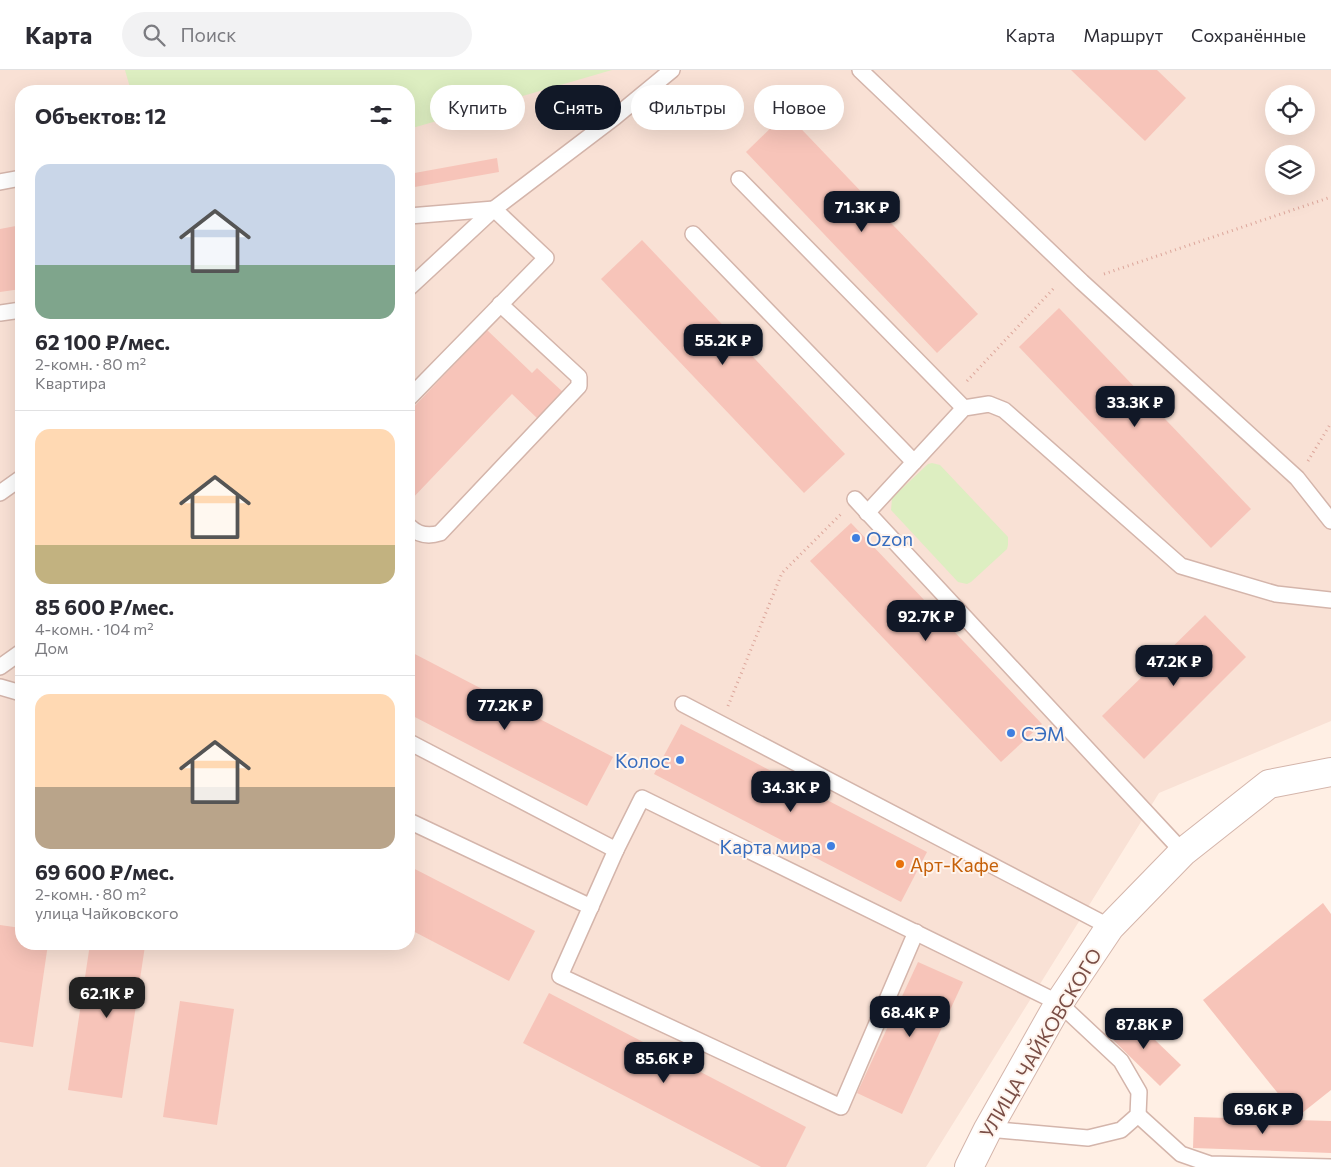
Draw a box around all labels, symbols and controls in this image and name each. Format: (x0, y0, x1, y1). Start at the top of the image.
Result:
search box (122, 12, 472, 57)
text: Карта (25, 20, 92, 49)
icon: search (140, 21, 168, 49)
text: Поиск (180, 23, 236, 46)
text: Карта (1006, 24, 1055, 46)
text: Маршрут (1083, 24, 1163, 46)
text: Сохранённые (1191, 24, 1306, 46)
chip: Купить (430, 85, 525, 130)
chip: Снять (535, 85, 621, 130)
chip: Фильтры (631, 85, 744, 130)
chip: Новое (754, 85, 844, 130)
map controls (1265, 85, 1315, 195)
button: locate (1265, 85, 1315, 135)
icon: filters (367, 101, 395, 129)
text: Объектов: 12 (35, 103, 166, 128)
button: layers (1265, 145, 1315, 195)
pin: 71.3K ₽ (816, 190, 908, 233)
icon: home (170, 196, 260, 286)
text: 71.3K ₽ (835, 197, 889, 216)
pin: 55.2K ₽ (677, 324, 769, 366)
text: 62 100 ₽/мес. (35, 329, 170, 354)
text: 55.2K ₽ (695, 330, 751, 349)
text: 2-комн. · 80 m² (35, 354, 146, 373)
text: Квартира (35, 373, 106, 392)
pin: 33.3K ₽ (1089, 386, 1181, 428)
text: 33.3K ₽ (1107, 392, 1163, 411)
icon: home (170, 462, 260, 552)
place label: Ozon (866, 527, 913, 550)
marker: Ozon (850, 532, 862, 544)
text: 85 600 ₽/мес. (35, 594, 174, 619)
pin: 92.7K ₽ (880, 600, 972, 642)
text: 92.7K ₽ (898, 606, 954, 625)
text: 4-комн. · 104 m² (35, 619, 154, 638)
text: Дом (35, 638, 68, 657)
pin: 47.2K ₽ (1128, 644, 1220, 687)
text: 47.2K ₽ (1146, 651, 1202, 670)
pin: 77.2K ₽ (459, 688, 551, 731)
text: 77.2K ₽ (478, 695, 532, 714)
place label: СЭМ (1021, 722, 1065, 745)
icon: home (170, 727, 260, 817)
marker: СЭМ (1005, 727, 1017, 739)
place label: Колос (615, 749, 670, 772)
marker: Колос (674, 754, 686, 766)
pin: 34.3K ₽ (745, 770, 837, 813)
text: 34.3K ₽ (762, 777, 820, 796)
place label: Карта мира (720, 835, 821, 858)
marker: Карта мира (825, 840, 837, 852)
place label: Арт-Кафе (910, 853, 999, 876)
marker: Арт-Кафе (894, 858, 906, 870)
text: 69 600 ₽/мес. (35, 859, 174, 884)
text: 2-комн. · 80 m² (35, 884, 146, 903)
text: улица Чайковского (35, 903, 179, 922)
street label: УЛИЦА ЧАЙКОВСКОГО (974, 944, 1106, 1142)
pin: 62.1K ₽ (61, 976, 153, 1019)
text: 62.1K ₽ (80, 983, 134, 1002)
pin: 68.4K ₽ (864, 996, 956, 1038)
text: 68.4K ₽ (881, 1002, 939, 1021)
pin: 87.8K ₽ (1098, 1008, 1190, 1050)
text: 87.8K ₽ (1116, 1014, 1172, 1033)
pin: 85.6K ₽ (618, 1042, 710, 1084)
text: 85.6K ₽ (635, 1048, 693, 1067)
pin: 69.6K ₽ (1217, 1092, 1309, 1135)
text: 69.6K ₽ (1234, 1099, 1292, 1118)

